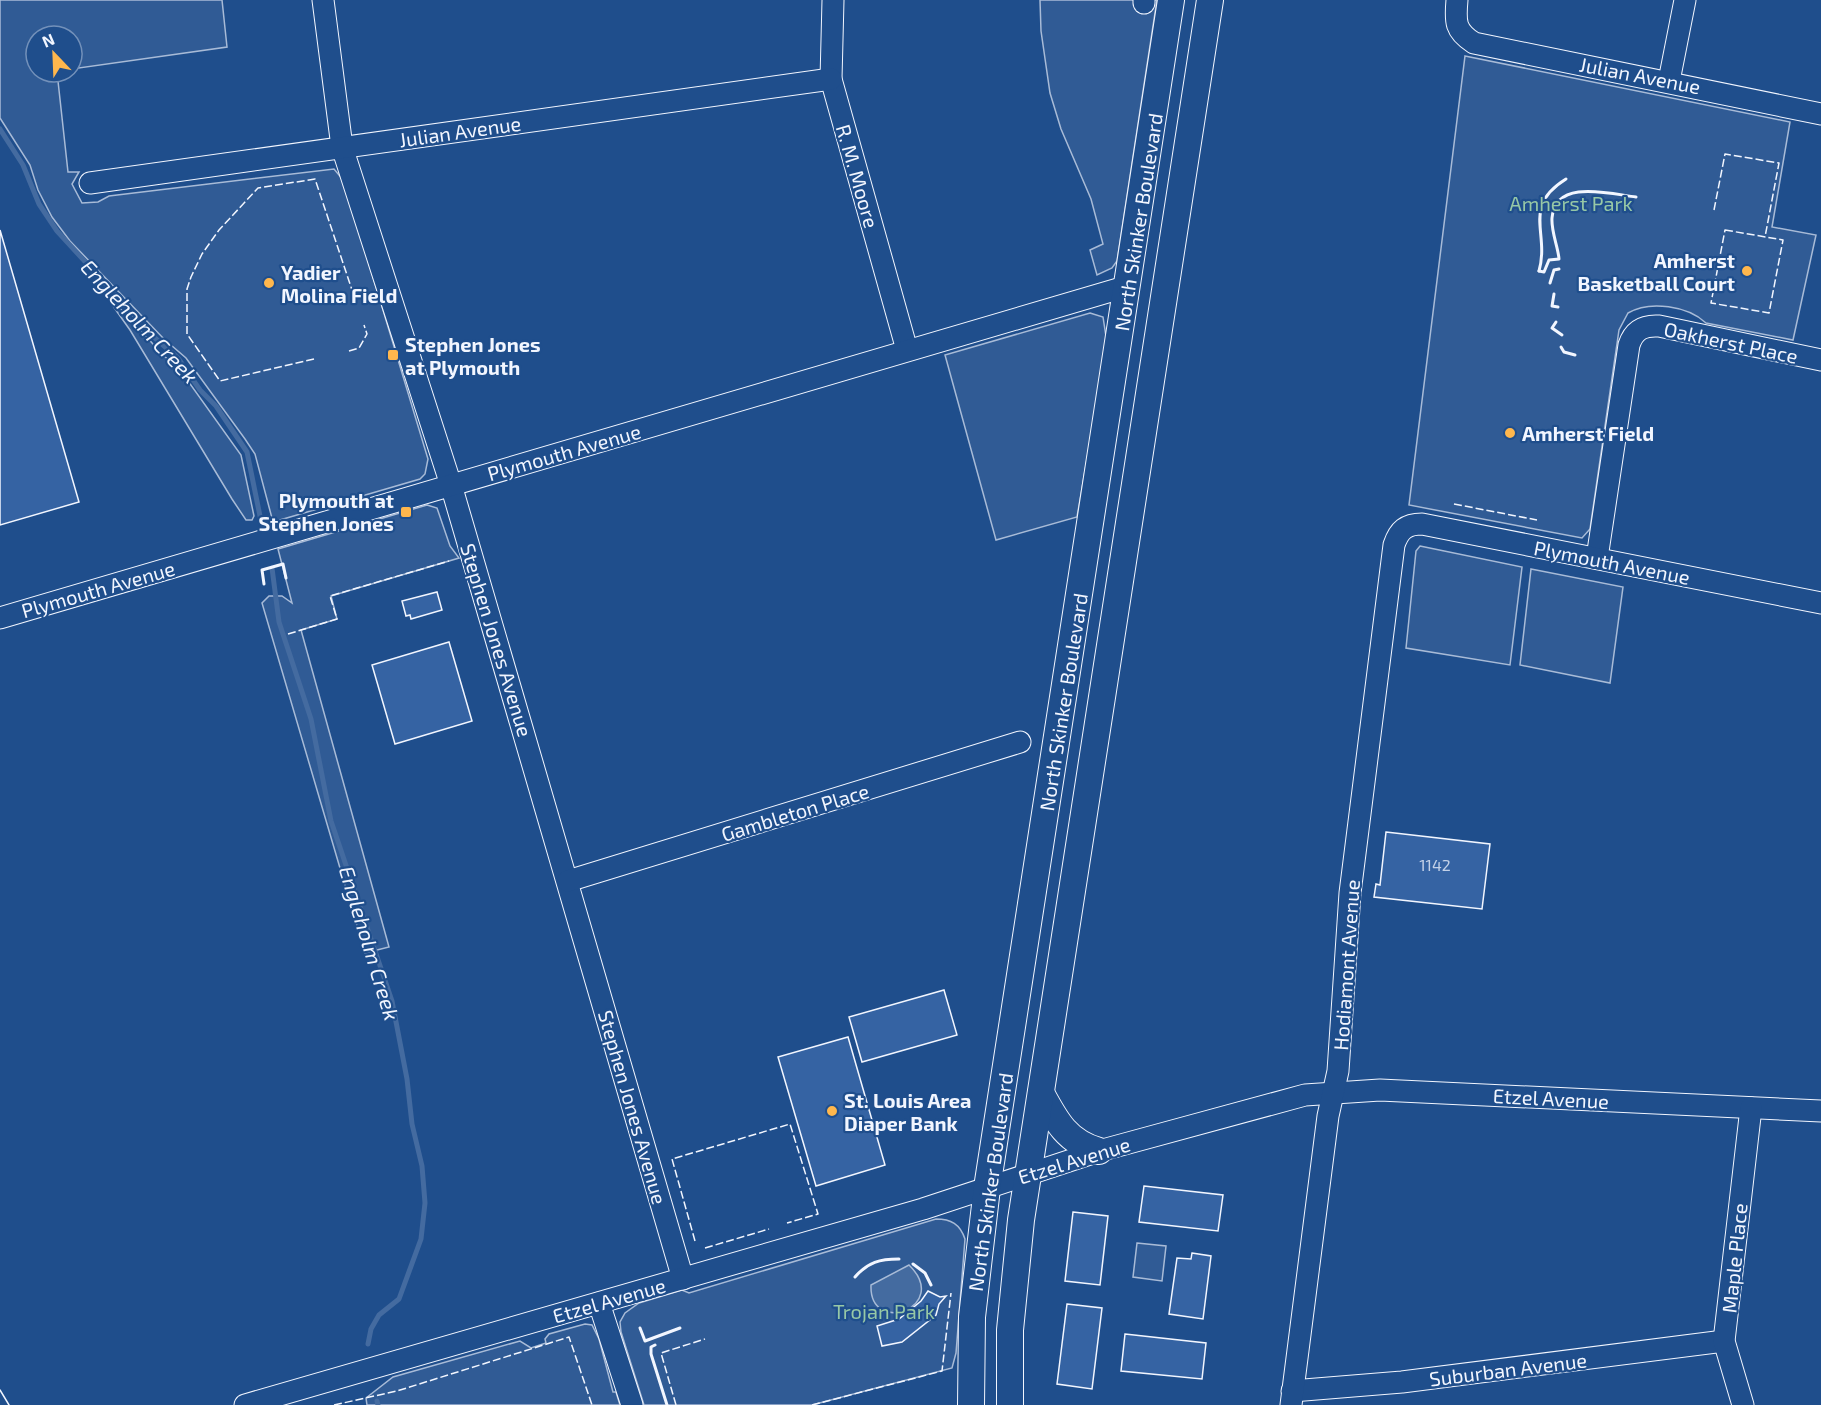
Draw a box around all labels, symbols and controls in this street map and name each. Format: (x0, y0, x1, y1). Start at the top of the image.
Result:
north arrow (24, 24, 84, 84)
text: N (39, 29, 57, 51)
street label: Julian Avenue (1577, 52, 1703, 98)
street label: Julian Avenue (398, 111, 522, 151)
street label: North Skinker Boulevard (1109, 111, 1167, 333)
street label: R. M. Moore (832, 121, 884, 231)
park label: Amherst Park (1509, 191, 1633, 215)
place label: Amherst Basketball Court (1577, 248, 1735, 295)
water label: Engleholm Creek (76, 254, 204, 388)
place label: Yadier Molina Field (281, 260, 397, 307)
marker: Amherst Basketball Court (1740, 264, 1754, 278)
marker: Yadier Molina Field (262, 276, 276, 290)
street label: Oakherst Place (1662, 316, 1800, 368)
place label: Stephen Jones at Plymouth (405, 332, 541, 380)
marker: Stephen Jones at Plymouth (386, 348, 400, 362)
street label: Plymouth Avenue (485, 419, 643, 485)
place label: Amherst Field (1522, 421, 1654, 445)
marker: Amherst Field (1503, 426, 1517, 440)
place label: Plymouth at Stephen Jones (258, 488, 394, 535)
marker: Plymouth at Stephen Jones (399, 505, 413, 519)
street label: Plymouth Avenue (1532, 535, 1692, 589)
street label: Stephen Jones Avenue (456, 540, 538, 740)
street label: Plymouth Avenue (19, 556, 177, 622)
street label: North Skinker Boulevard (1034, 591, 1092, 813)
street label: Gambleton Place (718, 778, 872, 846)
house number: 1142 (1419, 855, 1451, 874)
water label: Engleholm Creek (335, 863, 405, 1023)
street label: Hodiamont Avenue (1328, 879, 1364, 1051)
street label: Stephen Jones Avenue (594, 1007, 672, 1207)
street label: North Skinker Boulevard (963, 1071, 1017, 1293)
street label: Etzel Avenue (1492, 1083, 1610, 1113)
place label: St. Louis Area Diaper Bank (844, 1088, 972, 1135)
marker: St. Louis Area Diaper Bank (825, 1104, 839, 1118)
street label: Etzel Avenue (1015, 1132, 1133, 1188)
street label: Maple Place (1716, 1202, 1752, 1314)
street label: Etzel Avenue (550, 1272, 668, 1328)
park label: Trojan Park (833, 1299, 935, 1323)
street label: Suburban Avenue (1428, 1347, 1588, 1391)

